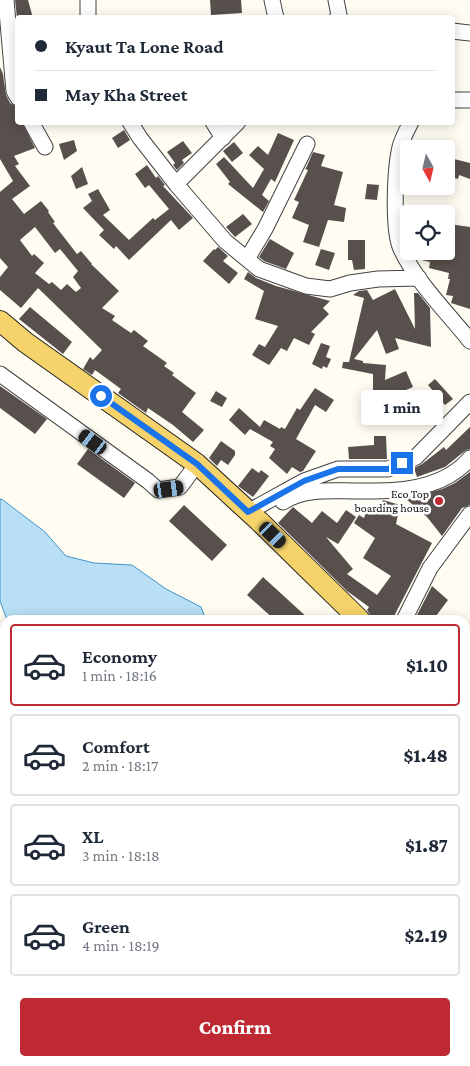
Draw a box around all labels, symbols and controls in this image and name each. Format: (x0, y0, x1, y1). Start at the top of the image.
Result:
text: Kyaut Ta Lone Road (65, 36, 224, 57)
text: May Kha Street (65, 84, 188, 105)
north arrow (400, 140, 455, 195)
map controls (400, 140, 455, 260)
button: locate (400, 205, 455, 260)
route start (90, 385, 112, 407)
callout: 1 min (361, 390, 443, 426)
text: 1 min (383, 399, 421, 416)
car (76, 427, 109, 457)
route end (391, 452, 413, 474)
car (153, 479, 184, 499)
place label: Eco Top boarding house (355, 487, 429, 515)
marker: Eco Top boarding house (433, 495, 445, 507)
car (256, 519, 289, 551)
icon: car (22, 643, 67, 688)
text: Economy (82, 646, 157, 667)
text: $1.10 (406, 655, 448, 676)
text: 1 min · 18:16 (82, 667, 157, 684)
icon: car (22, 733, 67, 778)
text: Comfort (82, 736, 150, 757)
text: $1.48 (404, 745, 448, 766)
text: 2 min · 18:17 (82, 757, 158, 774)
icon: car (22, 823, 67, 868)
text: XL (82, 826, 104, 847)
text: $1.87 (405, 835, 448, 856)
text: 3 min · 18:18 (82, 847, 160, 864)
icon: car (22, 913, 67, 958)
text: Green (82, 916, 130, 937)
text: $2.19 (405, 925, 448, 946)
text: 4 min · 18:19 (82, 937, 160, 954)
button: Confirm (20, 998, 450, 1056)

